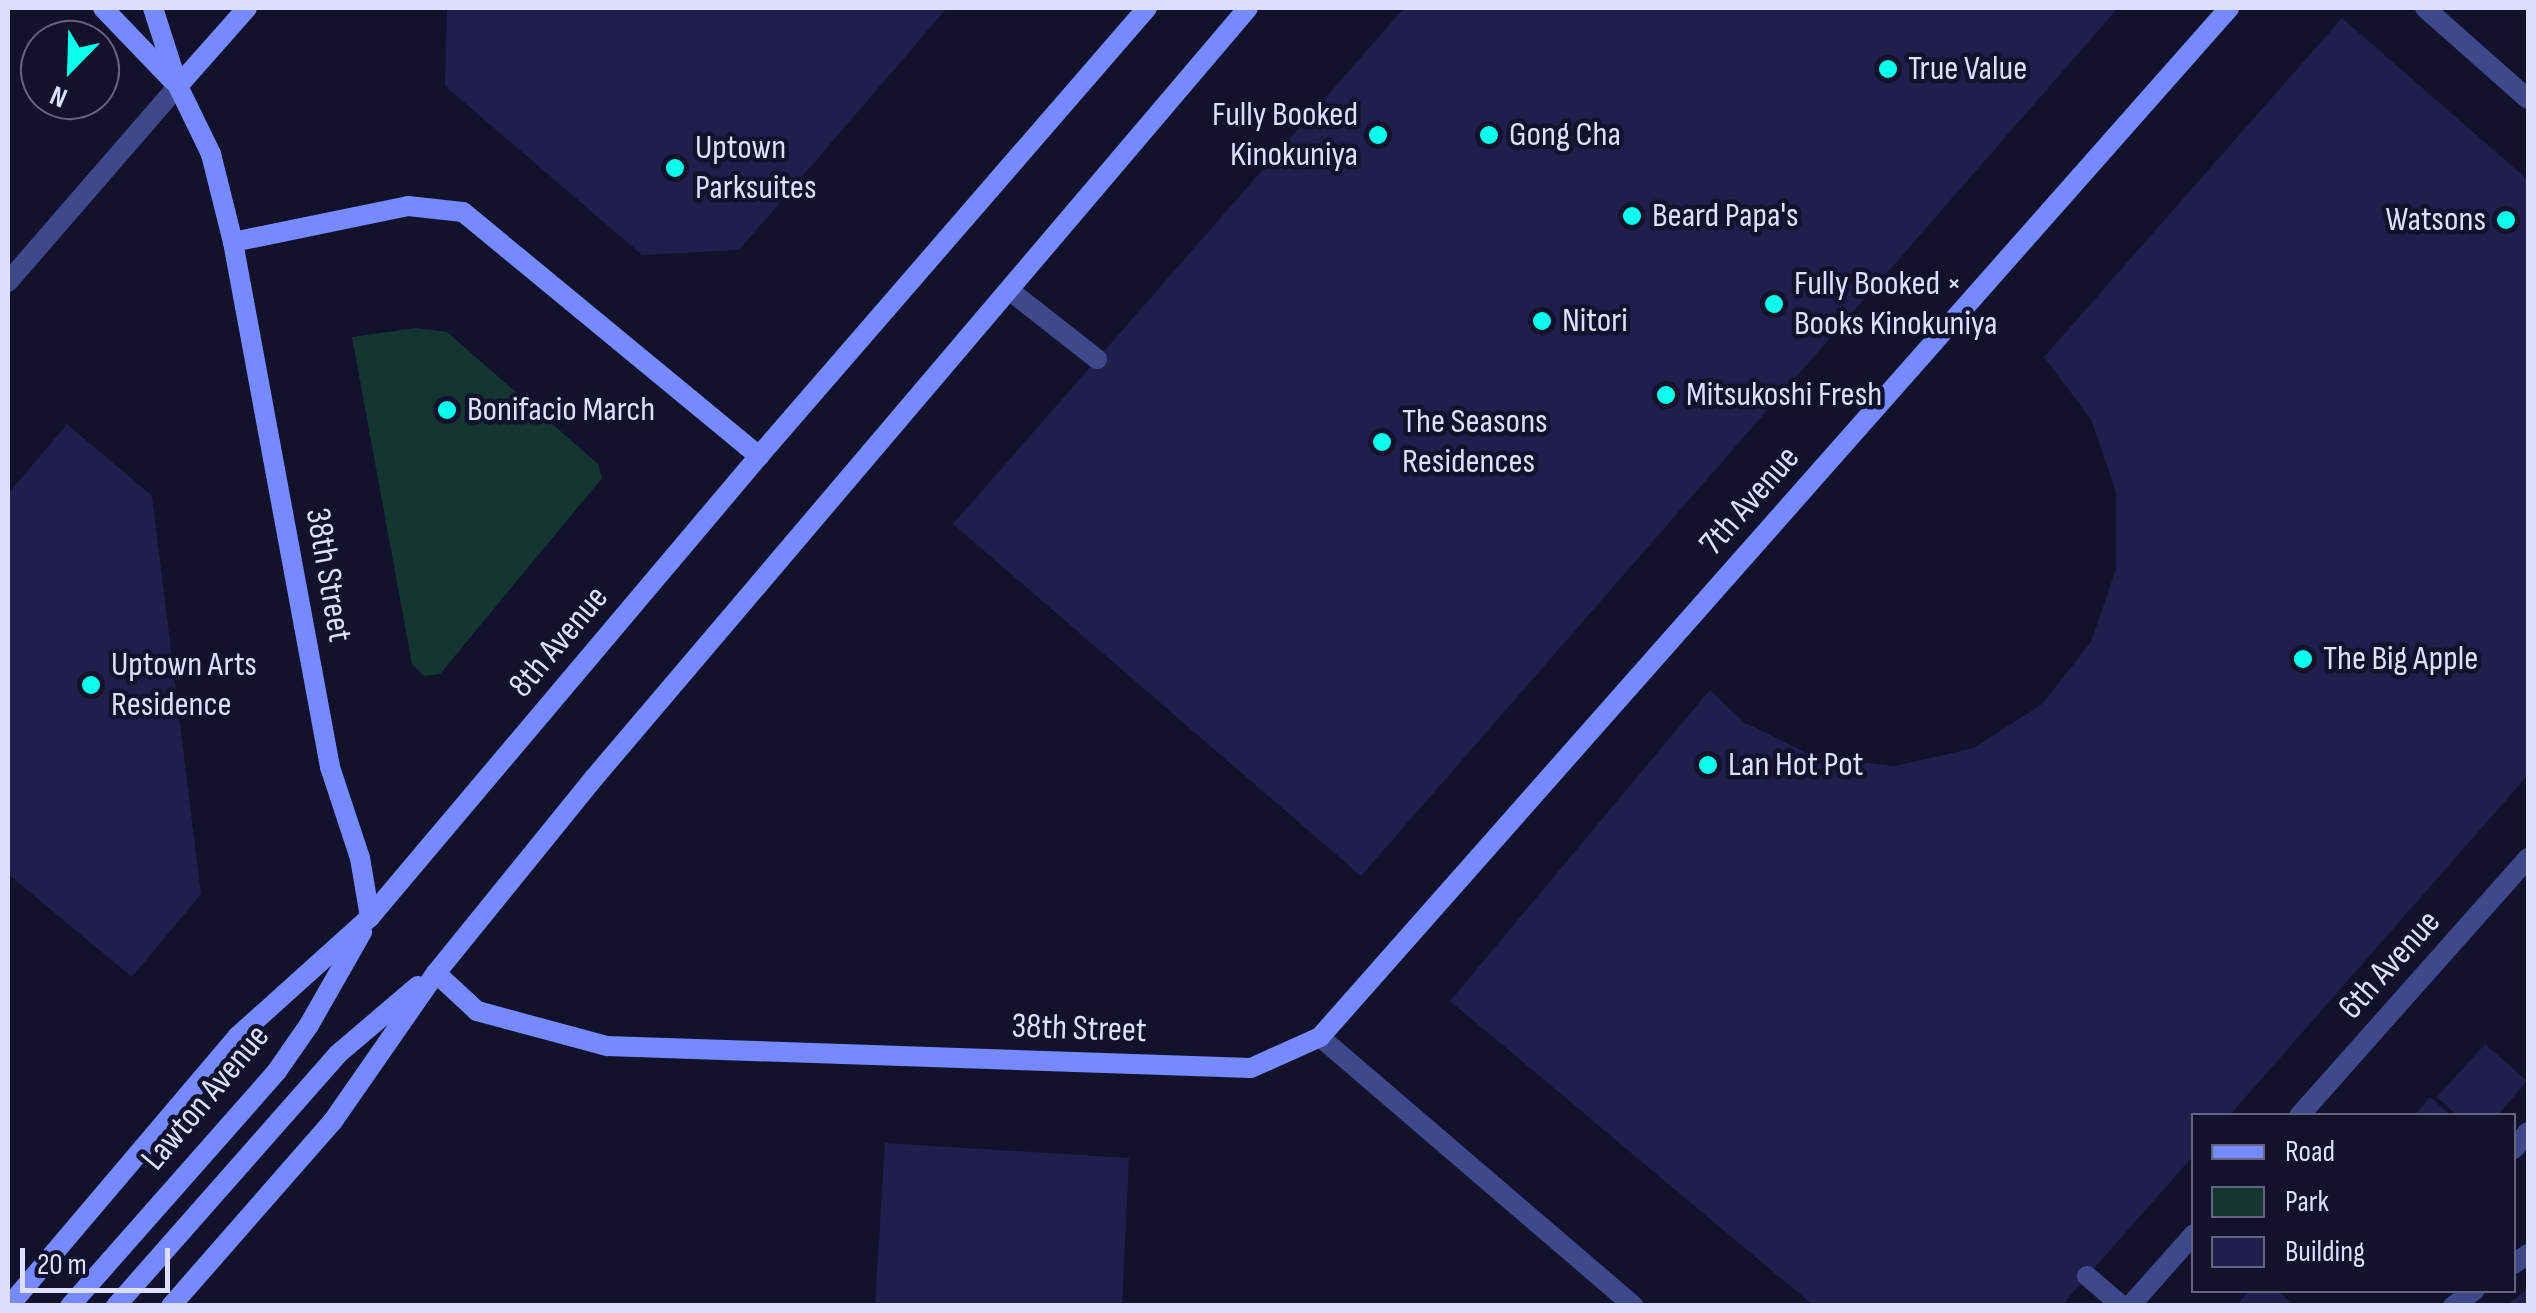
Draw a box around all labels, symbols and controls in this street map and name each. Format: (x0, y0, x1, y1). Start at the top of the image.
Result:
north arrow (20, 20, 120, 120)
place label: True Value (1908, 48, 2027, 90)
marker: True Value (1877, 58, 1899, 80)
text: N (46, 78, 72, 114)
place label: Fully Booked Kinokuniya (1212, 94, 1358, 176)
place label: Gong Cha (1509, 114, 1621, 156)
marker: Fully Booked Kinokuniya (1367, 124, 1389, 146)
marker: Gong Cha (1478, 124, 1500, 146)
place label: Uptown Parksuites (695, 127, 816, 209)
marker: Uptown Parksuites (664, 157, 686, 179)
place label: Beard Papa's (1652, 195, 1799, 237)
place label: Watsons (2386, 199, 2486, 241)
marker: Beard Papa's (1621, 205, 1643, 227)
marker: Watsons (2495, 209, 2517, 231)
place label: Fully Booked × Books Kinokuniya (1794, 263, 1998, 345)
marker: Fully Booked × Books Kinokuniya (1763, 293, 1785, 315)
place label: Nitori (1562, 300, 1628, 342)
marker: Nitori (1531, 310, 1553, 332)
place label: Mitsukoshi Fresh (1686, 374, 1882, 416)
marker: Mitsukoshi Fresh (1655, 384, 1677, 406)
place label: Bonifacio March (467, 389, 655, 431)
marker: Bonifacio March (436, 399, 458, 421)
place label: The Seasons Residences (1402, 401, 1548, 483)
marker: The Seasons Residences (1371, 431, 1393, 453)
street label: 7th Avenue (1691, 438, 1809, 564)
street label: 38th Street (296, 505, 360, 645)
street label: 8th Avenue (500, 578, 618, 706)
place label: The Big Apple (2323, 638, 2478, 680)
place label: Uptown Arts Residence (111, 644, 257, 726)
marker: The Big Apple (2292, 648, 2314, 670)
marker: Uptown Arts Residence (80, 674, 102, 696)
place label: Lan Hot Pot (1728, 744, 1863, 786)
marker: Lan Hot Pot (1697, 754, 1719, 776)
street label: 6th Avenue (2330, 902, 2450, 1028)
street label: 38th Street (1011, 1006, 1147, 1052)
street label: Lawton Avenue (133, 1017, 279, 1179)
legend (2191, 1113, 2516, 1293)
text: Road (2285, 1134, 2335, 1170)
text: Park (2285, 1184, 2329, 1220)
scale bar (25, 1228, 175, 1290)
text: Building (2285, 1234, 2365, 1270)
text: 20 m (37, 1247, 87, 1283)

